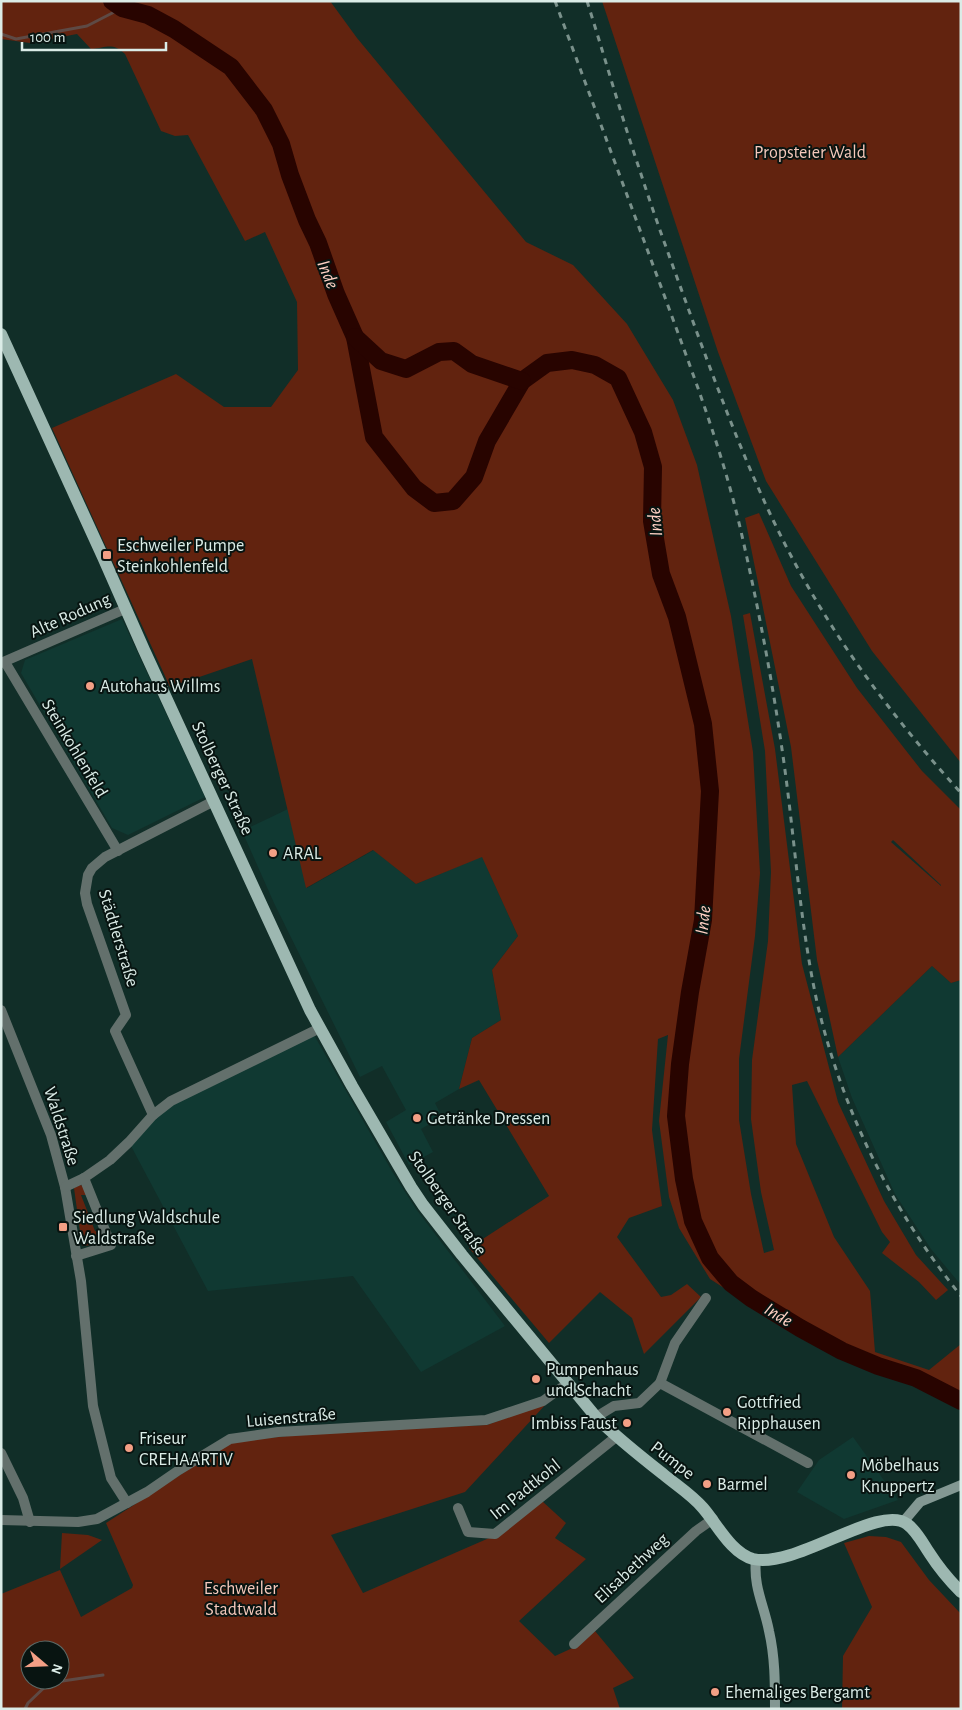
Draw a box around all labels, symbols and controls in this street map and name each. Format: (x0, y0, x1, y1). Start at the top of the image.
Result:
scale bar (22, 20, 166, 52)
text: 100 m (30, 30, 65, 45)
park label: Propsteier Wald (754, 144, 866, 162)
water label: Inde (313, 257, 342, 292)
water label: Inde (645, 507, 666, 537)
place label: Eschweiler Pumpe Steinkohlenfeld (117, 537, 244, 576)
marker: Eschweiler Pumpe Steinkohlenfeld (101, 549, 113, 561)
street label: Alte Rodung (27, 590, 114, 642)
place label: Autohaus Willms (100, 678, 220, 696)
marker: Autohaus Willms (84, 680, 96, 692)
street label: Steinkohlenfeld (38, 696, 110, 801)
street label: Stolberger Straße (188, 719, 256, 838)
place label: ARAL (283, 845, 322, 863)
marker: ARAL (267, 847, 279, 859)
street label: Städtlerstraße (95, 887, 141, 989)
water label: Inde (692, 905, 715, 936)
street label: Waldstraße (40, 1085, 82, 1168)
place label: Getränke Dressen (427, 1110, 550, 1128)
marker: Getränke Dressen (411, 1112, 423, 1124)
street label: Stolberger Straße (405, 1148, 490, 1259)
place label: Siedlung Waldschule Waldstraße (73, 1209, 220, 1248)
marker: Siedlung Waldschule Waldstraße (57, 1221, 69, 1233)
water label: Inde (761, 1300, 796, 1331)
place label: Pumpenhaus und Schacht (546, 1361, 639, 1400)
marker: Pumpenhaus und Schacht (530, 1373, 542, 1385)
place label: Gottfried Ripphausen (737, 1394, 821, 1433)
street label: Luisenstraße (246, 1405, 337, 1431)
marker: Gottfried Ripphausen (721, 1406, 733, 1418)
place label: Imbiss Faust (531, 1415, 617, 1433)
marker: Imbiss Faust (621, 1417, 633, 1429)
place label: Friseur CREHAARTIV (139, 1430, 234, 1469)
street label: Pumpe (647, 1438, 698, 1483)
marker: Friseur CREHAARTIV (123, 1442, 135, 1454)
street label: Im Padtkohl (487, 1456, 564, 1523)
place label: Möbelhaus Knuppertz (861, 1457, 939, 1496)
marker: Möbelhaus Knuppertz (845, 1469, 857, 1481)
place label: Barmel (717, 1476, 768, 1494)
marker: Barmel (701, 1478, 713, 1490)
street label: Elisabethweg (591, 1530, 672, 1607)
park label: Eschweiler Stadtwald (204, 1580, 278, 1619)
north arrow (20, 1640, 70, 1690)
text: N (48, 1662, 65, 1676)
place label: Ehemaliges Bergamt (725, 1684, 870, 1702)
marker: Ehemaliges Bergamt (709, 1686, 721, 1698)

